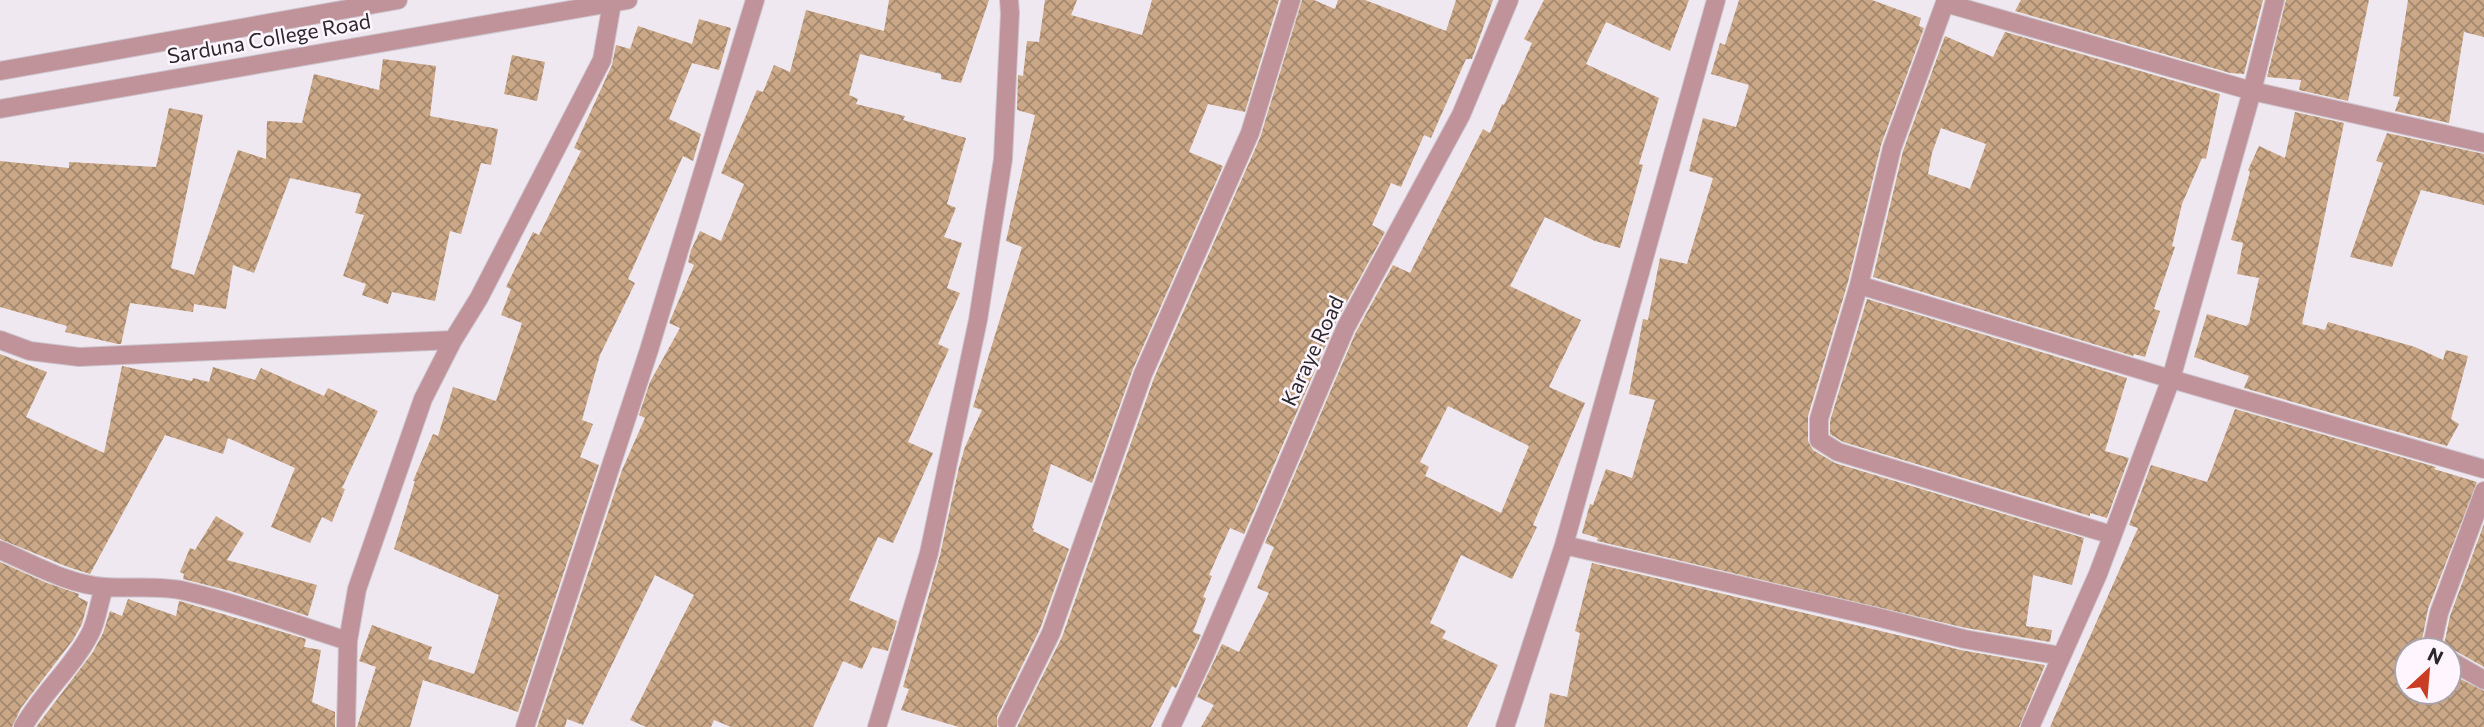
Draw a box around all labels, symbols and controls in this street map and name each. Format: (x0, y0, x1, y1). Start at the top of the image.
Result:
street label: Sarduna College Road (165, 7, 372, 68)
street label: Karaye Road (1275, 291, 1348, 409)
north arrow (2393, 636, 2463, 706)
text: N (2424, 642, 2447, 669)

